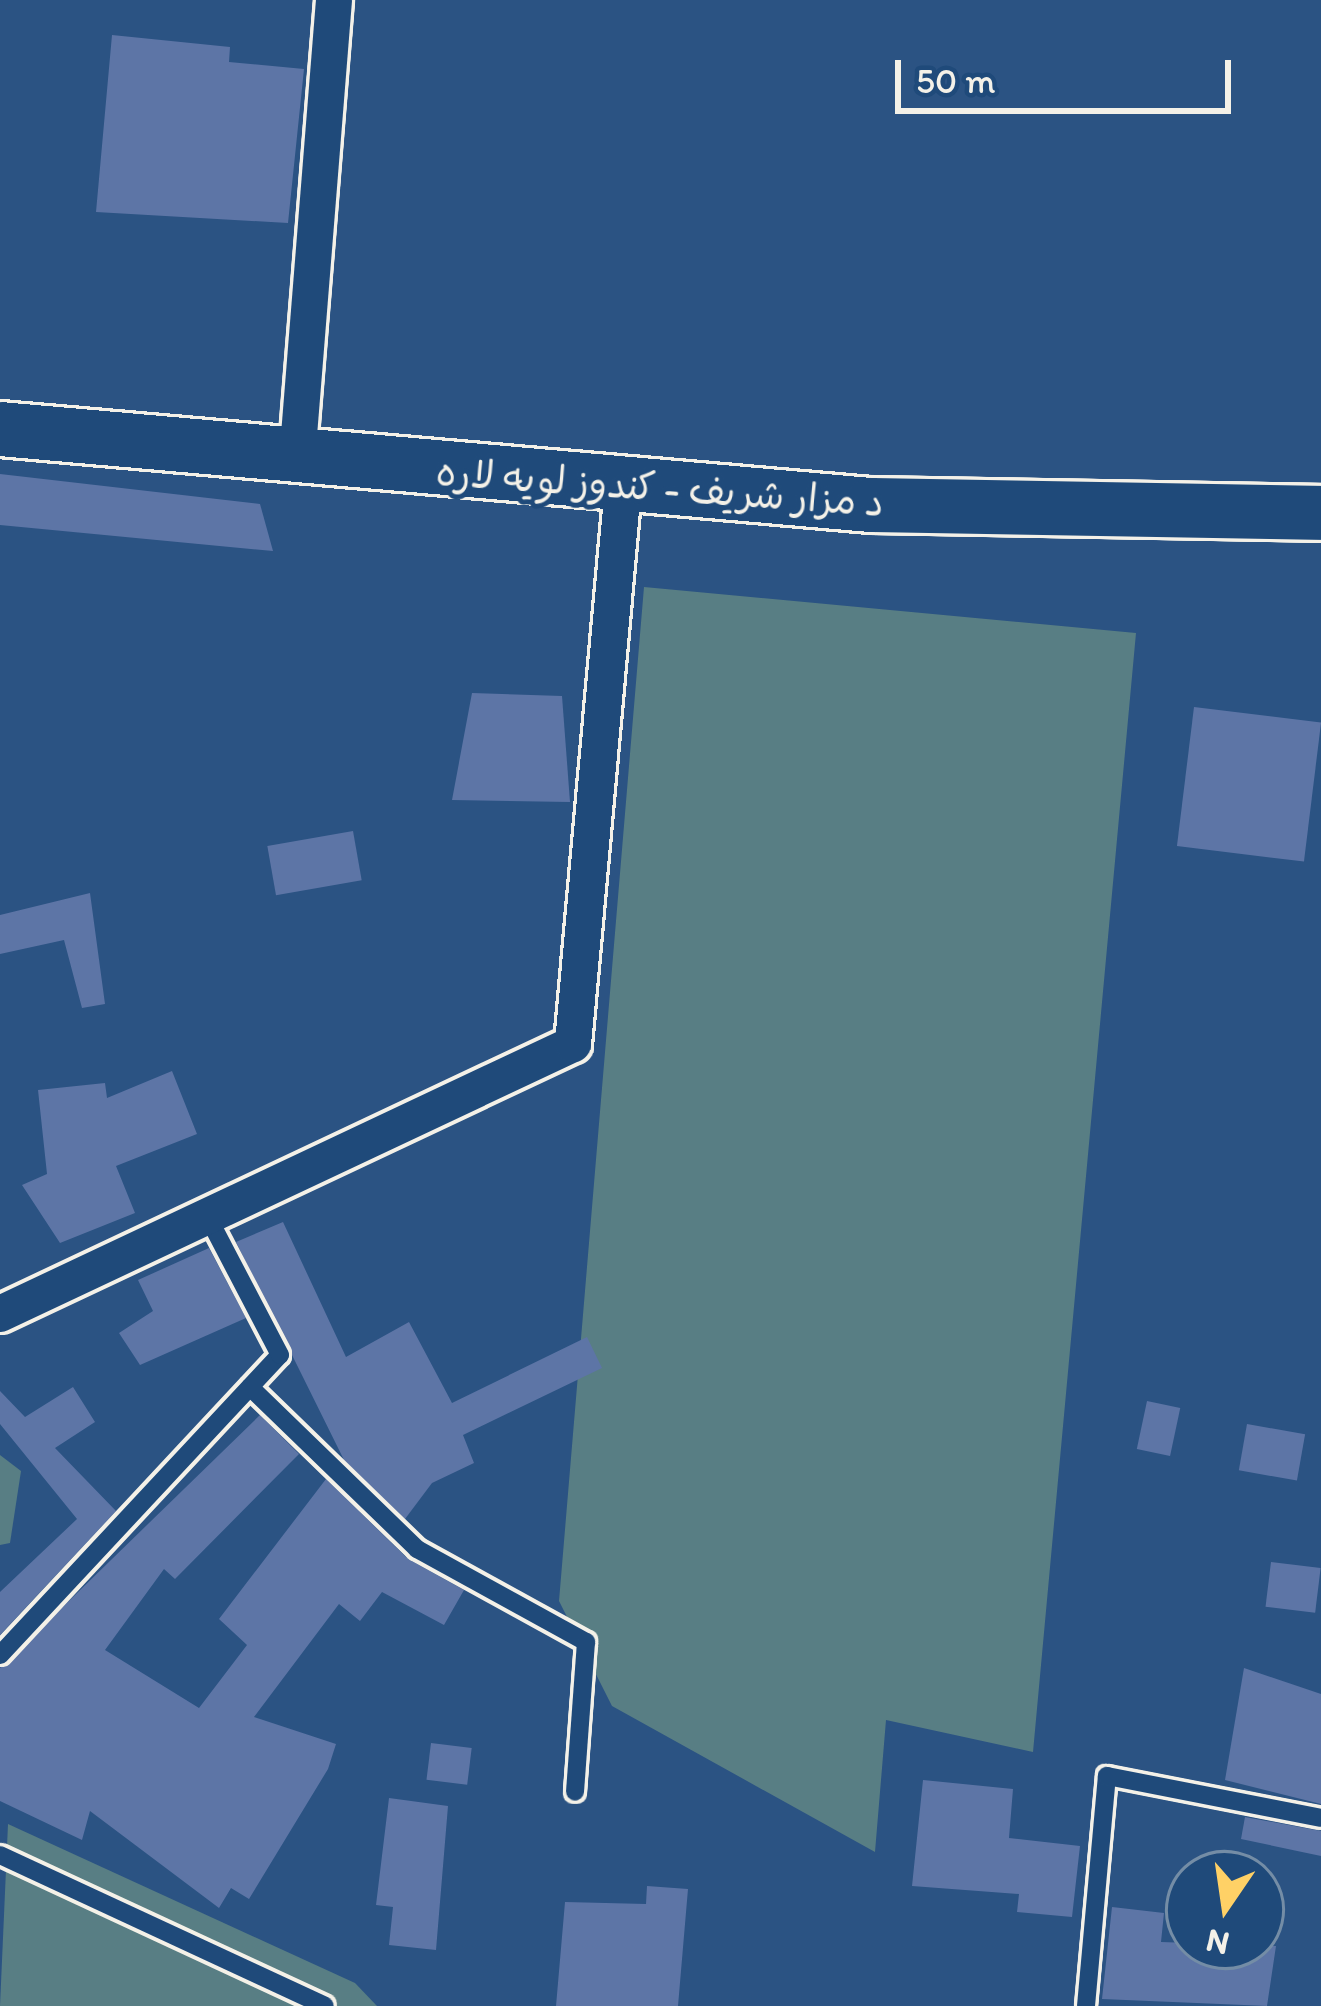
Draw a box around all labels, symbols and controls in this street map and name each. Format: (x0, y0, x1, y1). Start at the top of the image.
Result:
scale bar (901, 36, 1237, 110)
text: 50 m (916, 59, 995, 102)
street label: د مزار شریف - کندوز لویه لاره (434, 449, 886, 527)
north arrow (1165, 1850, 1285, 1970)
text: N (1202, 1921, 1233, 1964)

